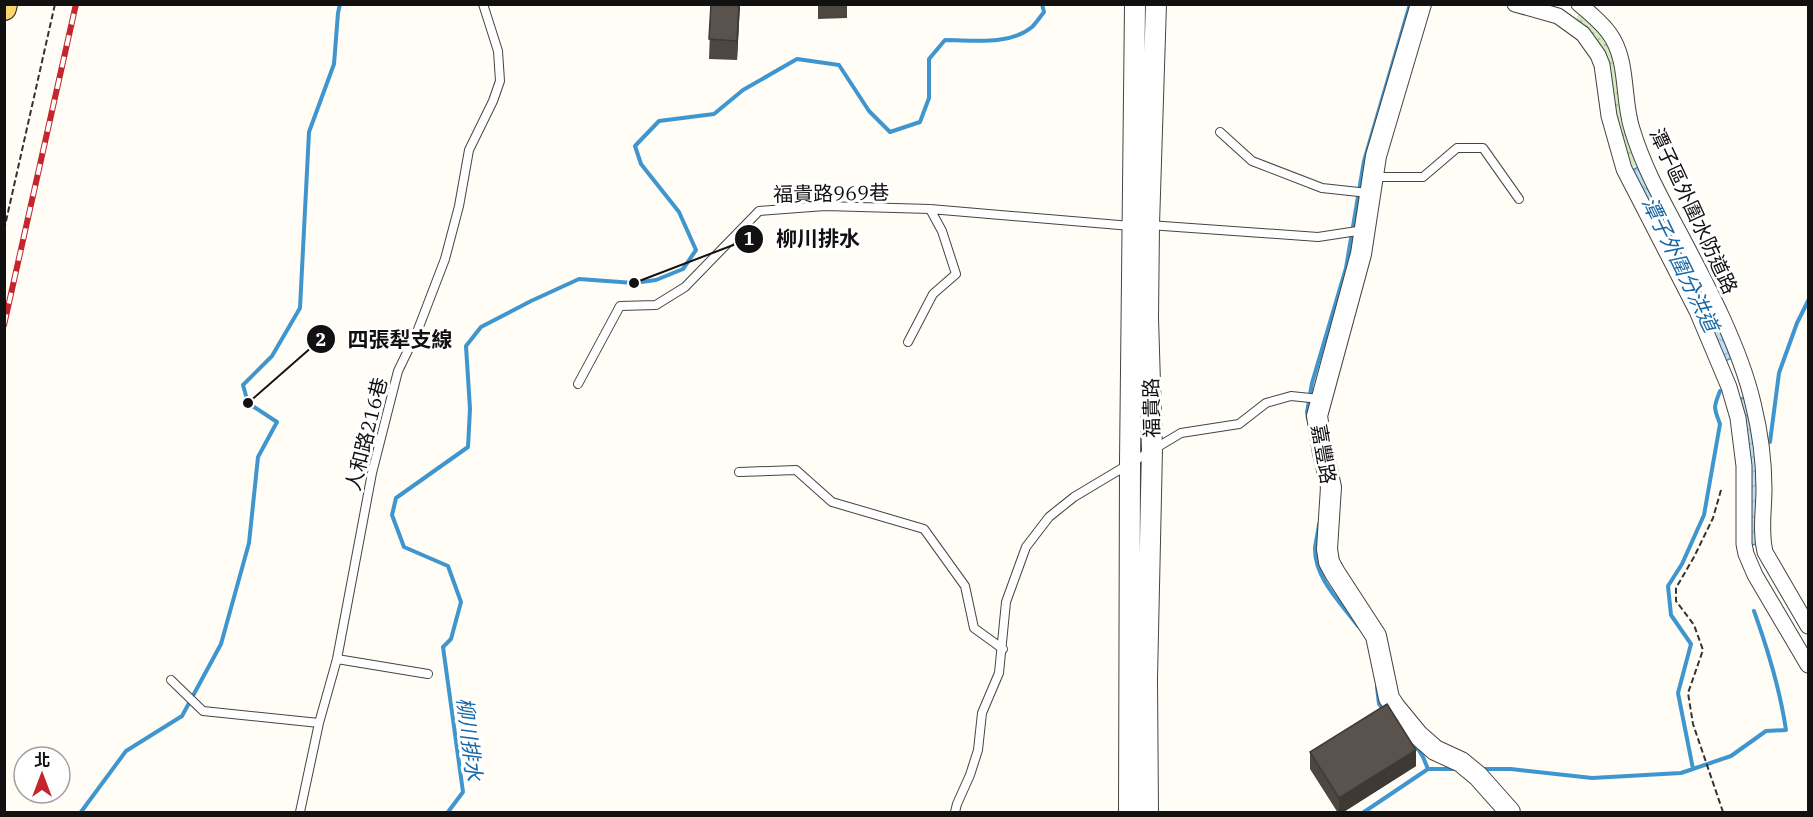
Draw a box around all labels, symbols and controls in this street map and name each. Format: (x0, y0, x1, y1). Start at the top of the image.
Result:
street label: 潭子區外圍水防道路 (1644, 124, 1744, 298)
street label: 福貴路969巷 (773, 178, 889, 208)
water label: 潭子外圍分洪道 (1636, 192, 1727, 339)
callout: 柳川排水 (734, 220, 872, 259)
text: 柳川排水 (776, 224, 860, 252)
text: 1 (744, 227, 755, 250)
callout: 四張犁支線 (306, 320, 465, 359)
text: 四張犁支線 (348, 325, 453, 353)
text: 2 (316, 328, 326, 351)
street label: 人和路216巷 (339, 374, 393, 494)
street label: 福貴路 (1137, 378, 1165, 438)
street label: 嘉豐路 (1305, 422, 1343, 486)
water label: 柳川排水 (451, 696, 489, 783)
north arrow (12, 745, 72, 805)
text: 北 (34, 750, 50, 770)

